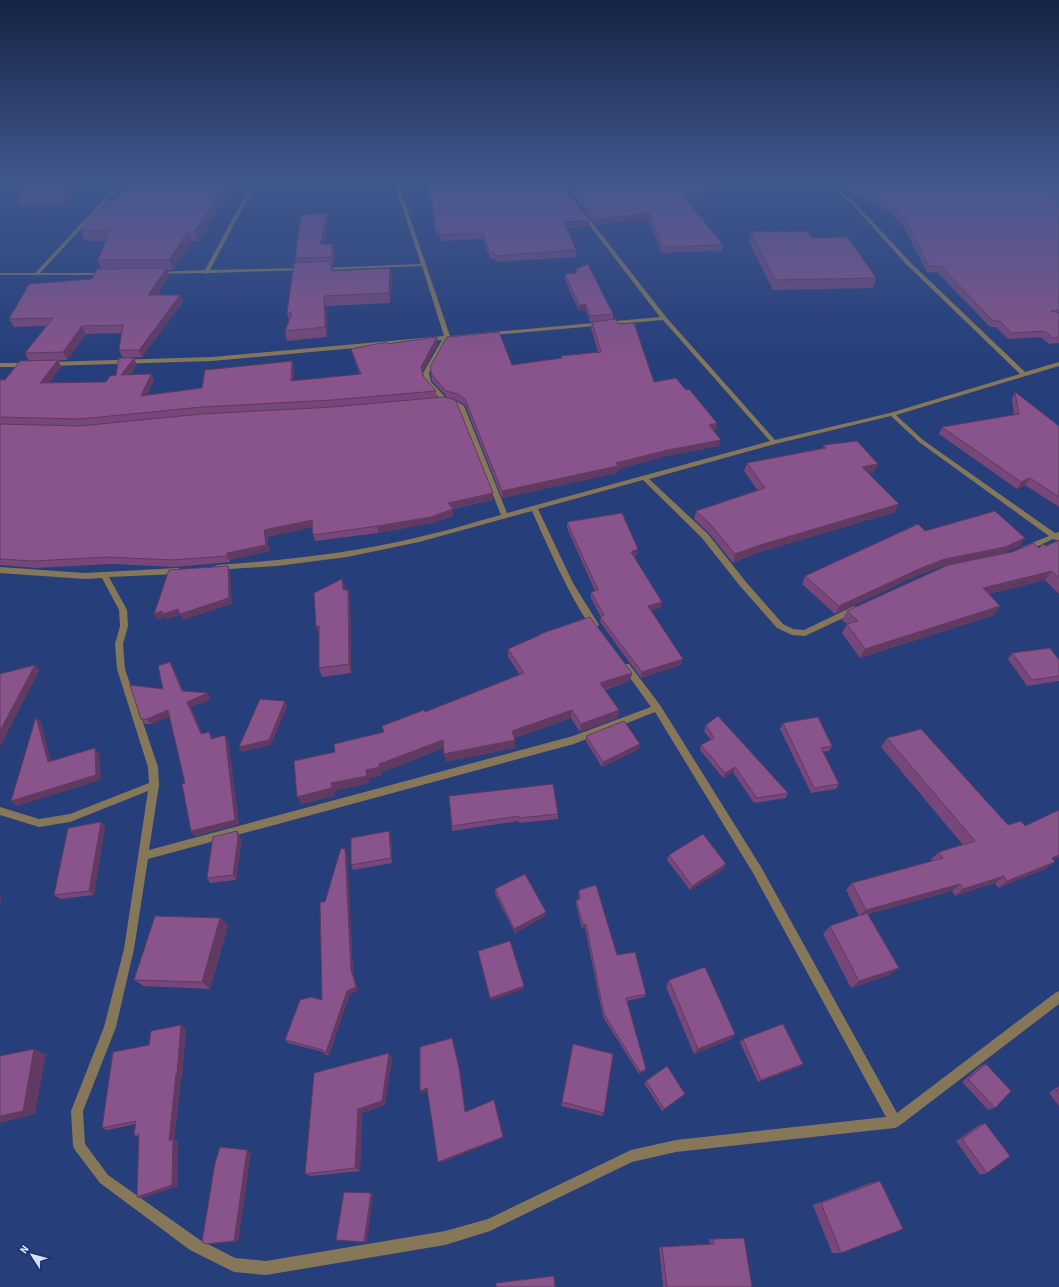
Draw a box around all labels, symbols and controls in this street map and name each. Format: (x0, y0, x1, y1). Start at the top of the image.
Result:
north arrow (12, 1235, 52, 1275)
text: N (16, 1242, 33, 1257)

